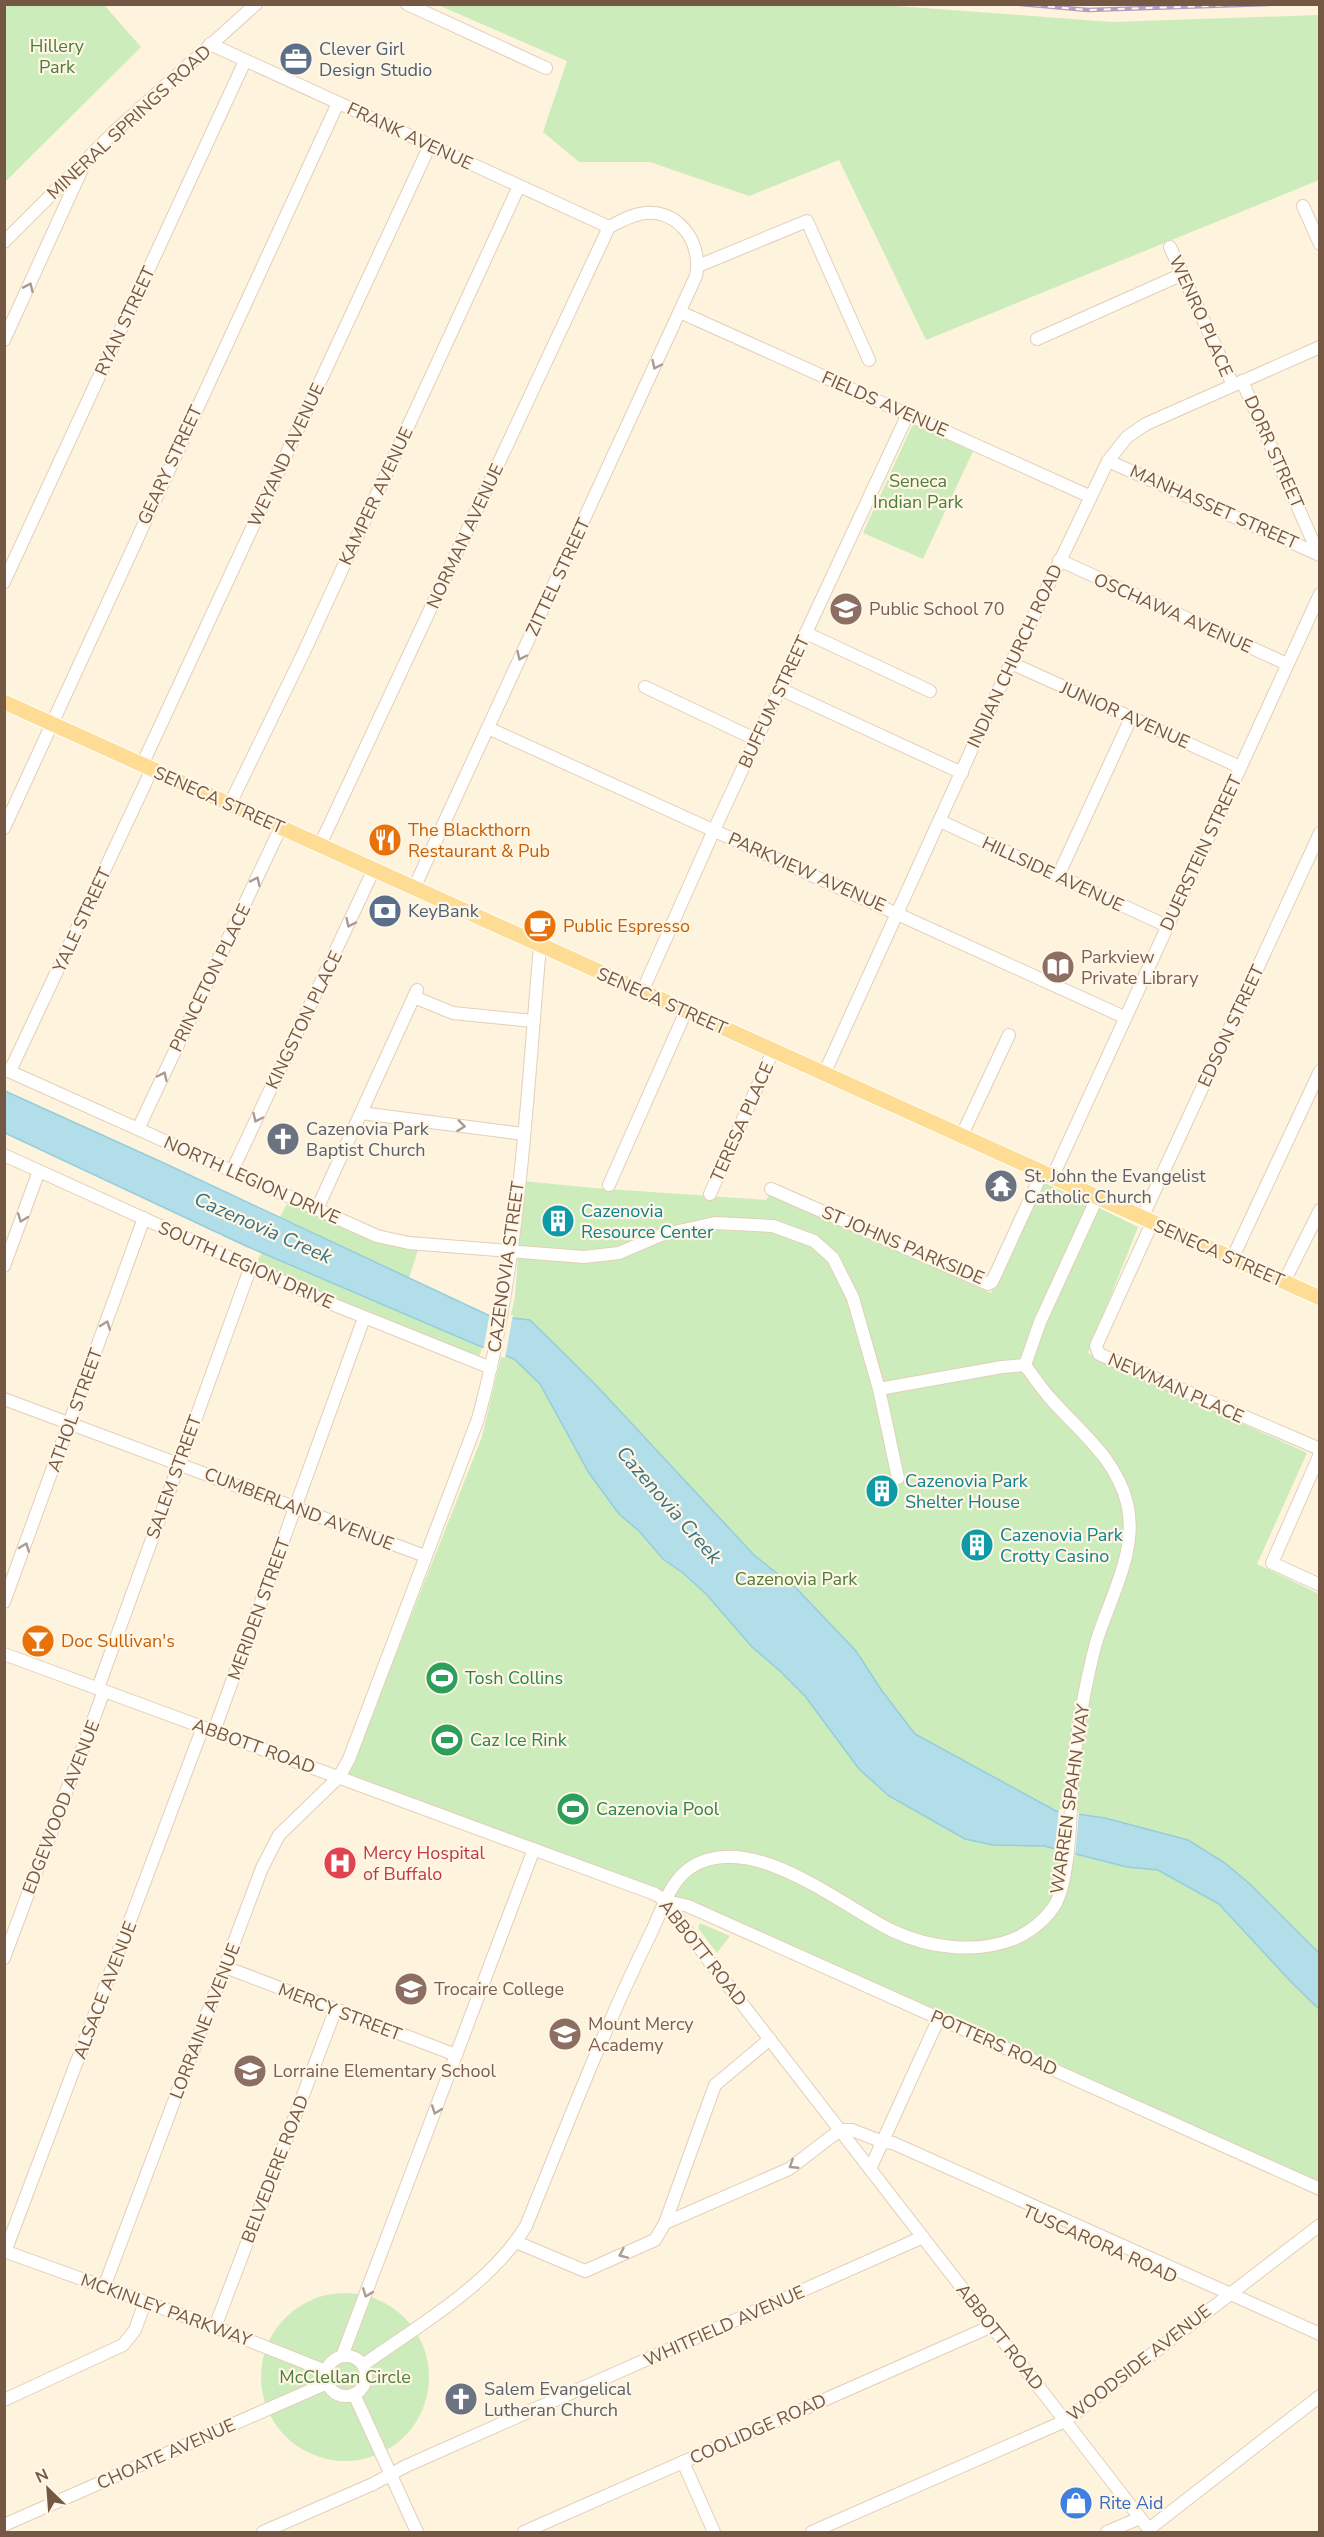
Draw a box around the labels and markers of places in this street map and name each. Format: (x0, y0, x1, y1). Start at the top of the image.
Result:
place label: Clever Girl Design Studio (319, 37, 432, 82)
office icon: Clever Girl Design Studio (278, 41, 314, 77)
school or university icon: Public School 70 (828, 591, 864, 627)
place label: Public School 70 (869, 597, 1005, 621)
place label: The Blackthorn Restaurant & Pub (408, 818, 550, 863)
restaurant icon: The Blackthorn Restaurant & Pub (367, 822, 403, 858)
bank icon: KeyBank (367, 893, 403, 929)
place label: KeyBank (408, 899, 480, 923)
cafe icon: Public Espresso (522, 908, 558, 944)
place label: Public Espresso (563, 914, 690, 938)
place label: Parkview Private Library (1081, 945, 1199, 990)
library icon: Parkview Private Library (1040, 949, 1076, 985)
place label: Cazenovia Park Baptist Church (306, 1117, 430, 1162)
church icon: Cazenovia Park Baptist Church (265, 1121, 301, 1157)
place label: St. John the Evangelist Catholic Church (1024, 1164, 1206, 1209)
temple icon: St. John the Evangelist Catholic Church (983, 1168, 1019, 1204)
place label: Cazenovia Resource Center (581, 1199, 714, 1244)
building icon: Cazenovia Resource Center (540, 1203, 576, 1239)
place label: Cazenovia Park Shelter House (905, 1469, 1029, 1514)
building icon: Cazenovia Park Shelter House (864, 1473, 900, 1509)
place label: Cazenovia Park Crotty Casino (1000, 1523, 1124, 1568)
building icon: Cazenovia Park Crotty Casino (959, 1527, 995, 1563)
bar icon: Doc Sullivan's (20, 1623, 56, 1659)
place label: Doc Sullivan's (61, 1629, 175, 1653)
sports icon: Tosh Collins (424, 1660, 460, 1696)
place label: Tosh Collins (465, 1666, 563, 1690)
sports icon: Caz Ice Rink (429, 1722, 465, 1758)
place label: Caz Ice Rink (470, 1728, 568, 1752)
sports icon: Cazenovia Pool (555, 1791, 591, 1827)
place label: Cazenovia Pool (596, 1797, 720, 1821)
place label: Mercy Hospital of Buffalo (363, 1841, 485, 1886)
hospital icon: Mercy Hospital of Buffalo (322, 1845, 358, 1881)
school or university icon: Trocaire College (393, 1971, 429, 2007)
place label: Trocaire College (434, 1977, 564, 2001)
place label: Mount Mercy Academy (588, 2012, 694, 2057)
school or university icon: Mount Mercy Academy (547, 2016, 583, 2052)
school or university icon: Lorraine Elementary School (232, 2053, 268, 2089)
place label: Lorraine Elementary School (273, 2059, 496, 2083)
place label: Salem Evangelical Lutheran Church (484, 2377, 632, 2422)
church icon: Salem Evangelical Lutheran Church (443, 2381, 479, 2417)
shop icon: Rite Aid (1058, 2485, 1094, 2521)
place label: Rite Aid (1099, 2491, 1163, 2515)

